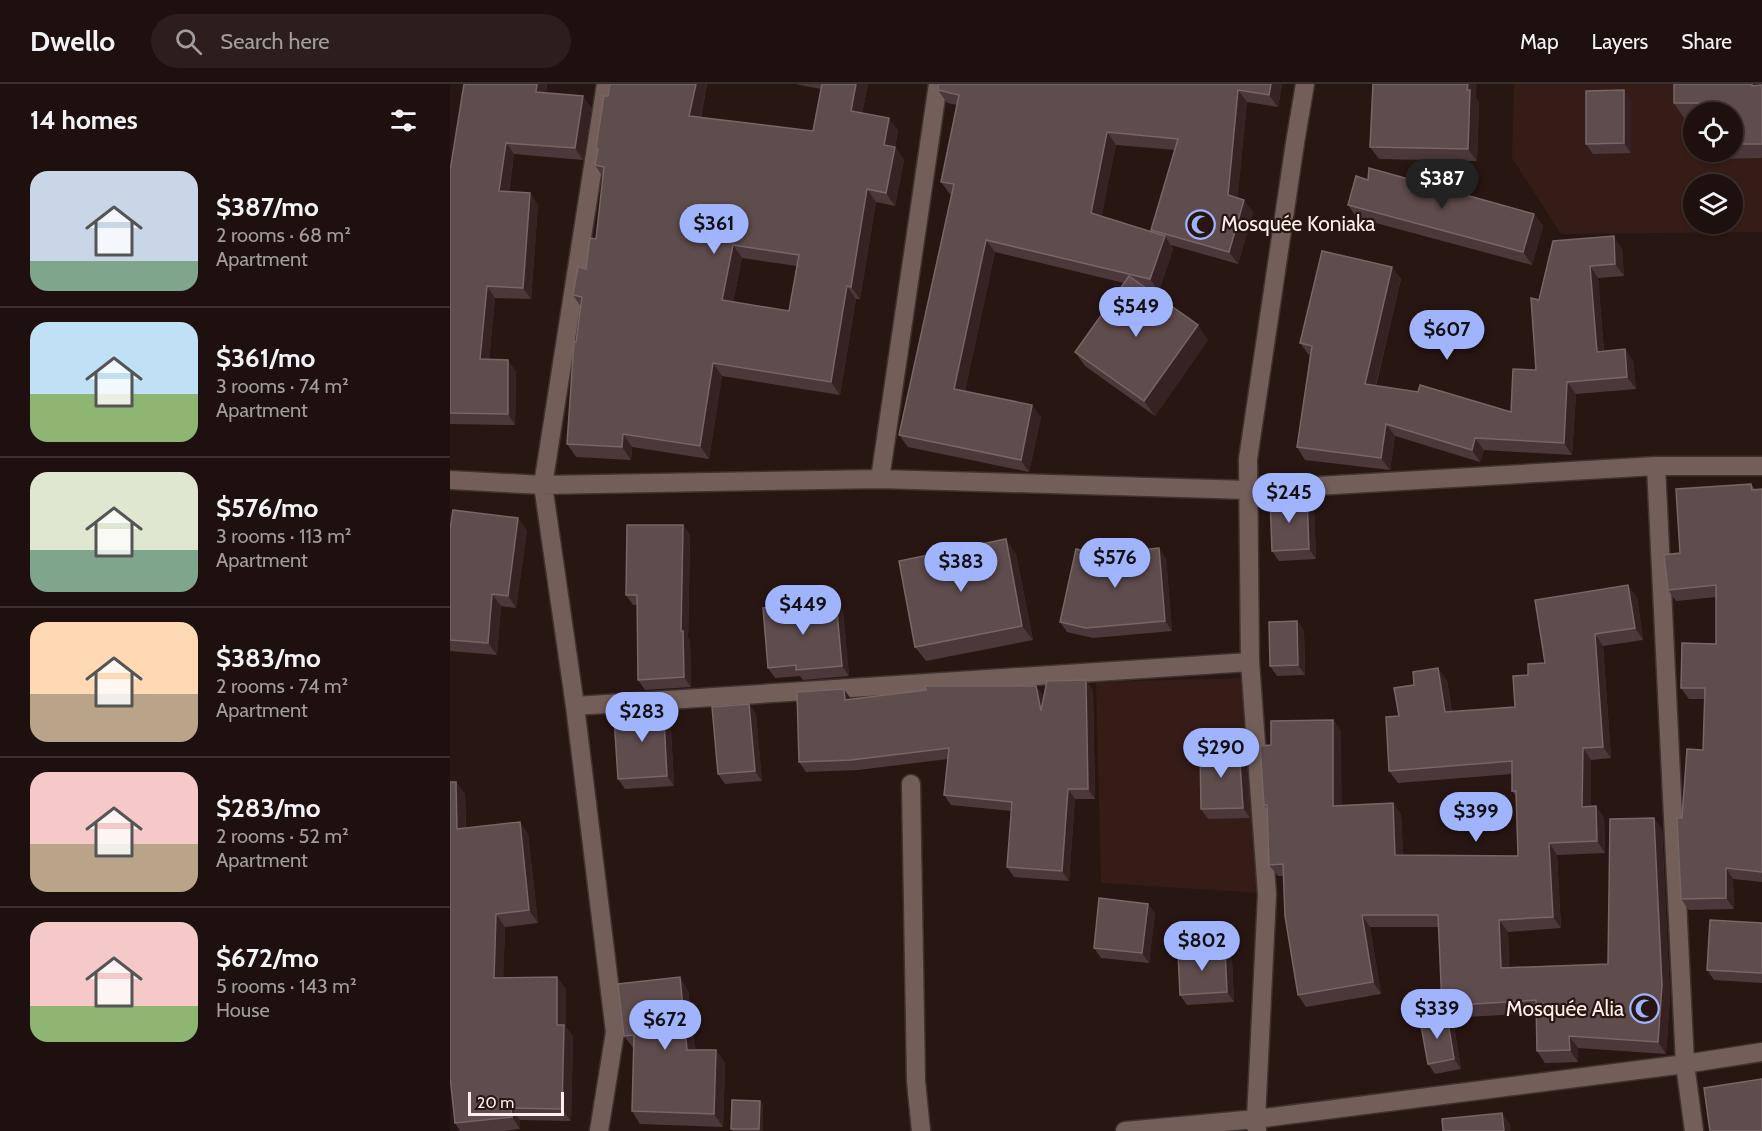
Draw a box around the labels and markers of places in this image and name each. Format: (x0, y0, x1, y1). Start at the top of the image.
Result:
pin: $387 (1406, 159, 1478, 210)
pin: $361 (678, 204, 750, 255)
mosque icon: Mosquée Koniaka (1184, 208, 1216, 240)
place label: Mosquée Koniaka (1221, 211, 1375, 236)
pin: $549 (1100, 287, 1172, 338)
pin: $607 (1411, 310, 1483, 361)
pin: $245 (1253, 473, 1325, 524)
pin: $576 (1079, 538, 1151, 589)
pin: $383 (925, 542, 997, 593)
pin: $449 (767, 585, 839, 636)
pin: $283 (606, 692, 678, 743)
pin: $290 (1185, 728, 1257, 779)
pin: $399 (1440, 792, 1512, 843)
pin: $802 (1166, 921, 1238, 972)
pin: $339 (1401, 989, 1473, 1040)
mosque icon: Mosquée Alia (1629, 993, 1661, 1025)
place label: Mosquée Alia (1506, 996, 1624, 1021)
pin: $672 (629, 1000, 701, 1051)

